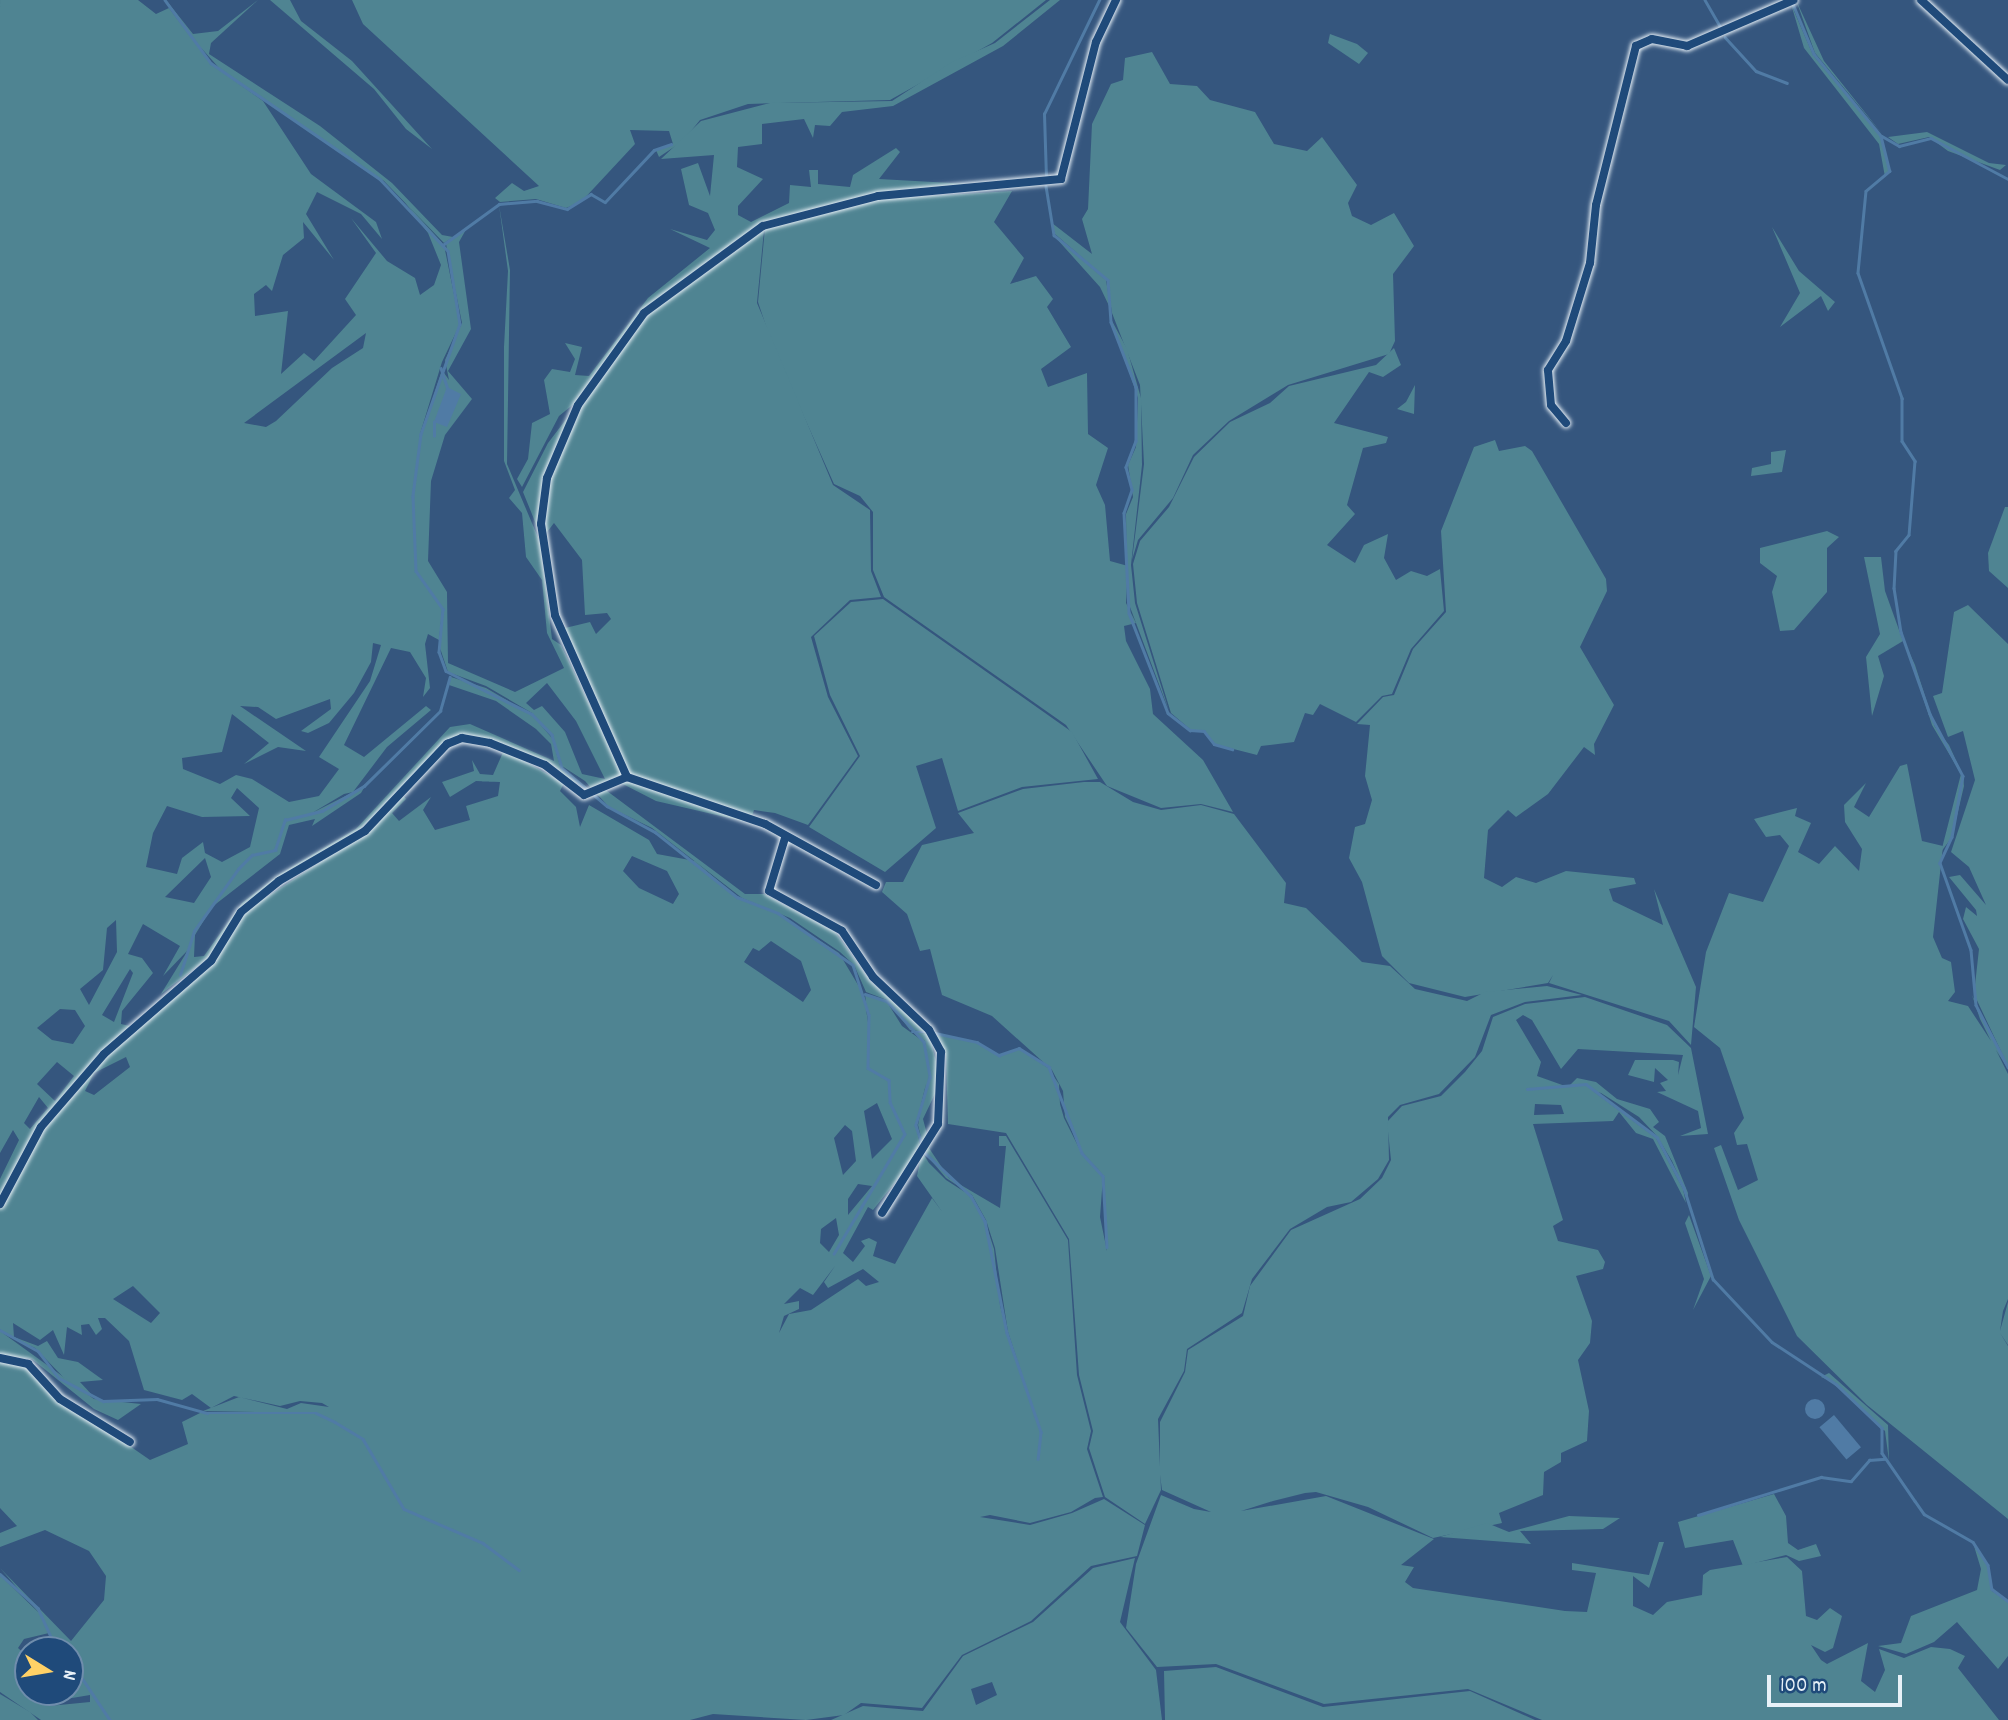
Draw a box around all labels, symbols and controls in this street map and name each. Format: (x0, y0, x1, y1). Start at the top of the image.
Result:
north arrow (14, 1636, 84, 1706)
scale bar (1770, 1660, 1905, 1704)
text: N (54, 1668, 82, 1682)
text: 100 m (1780, 1672, 1827, 1702)

